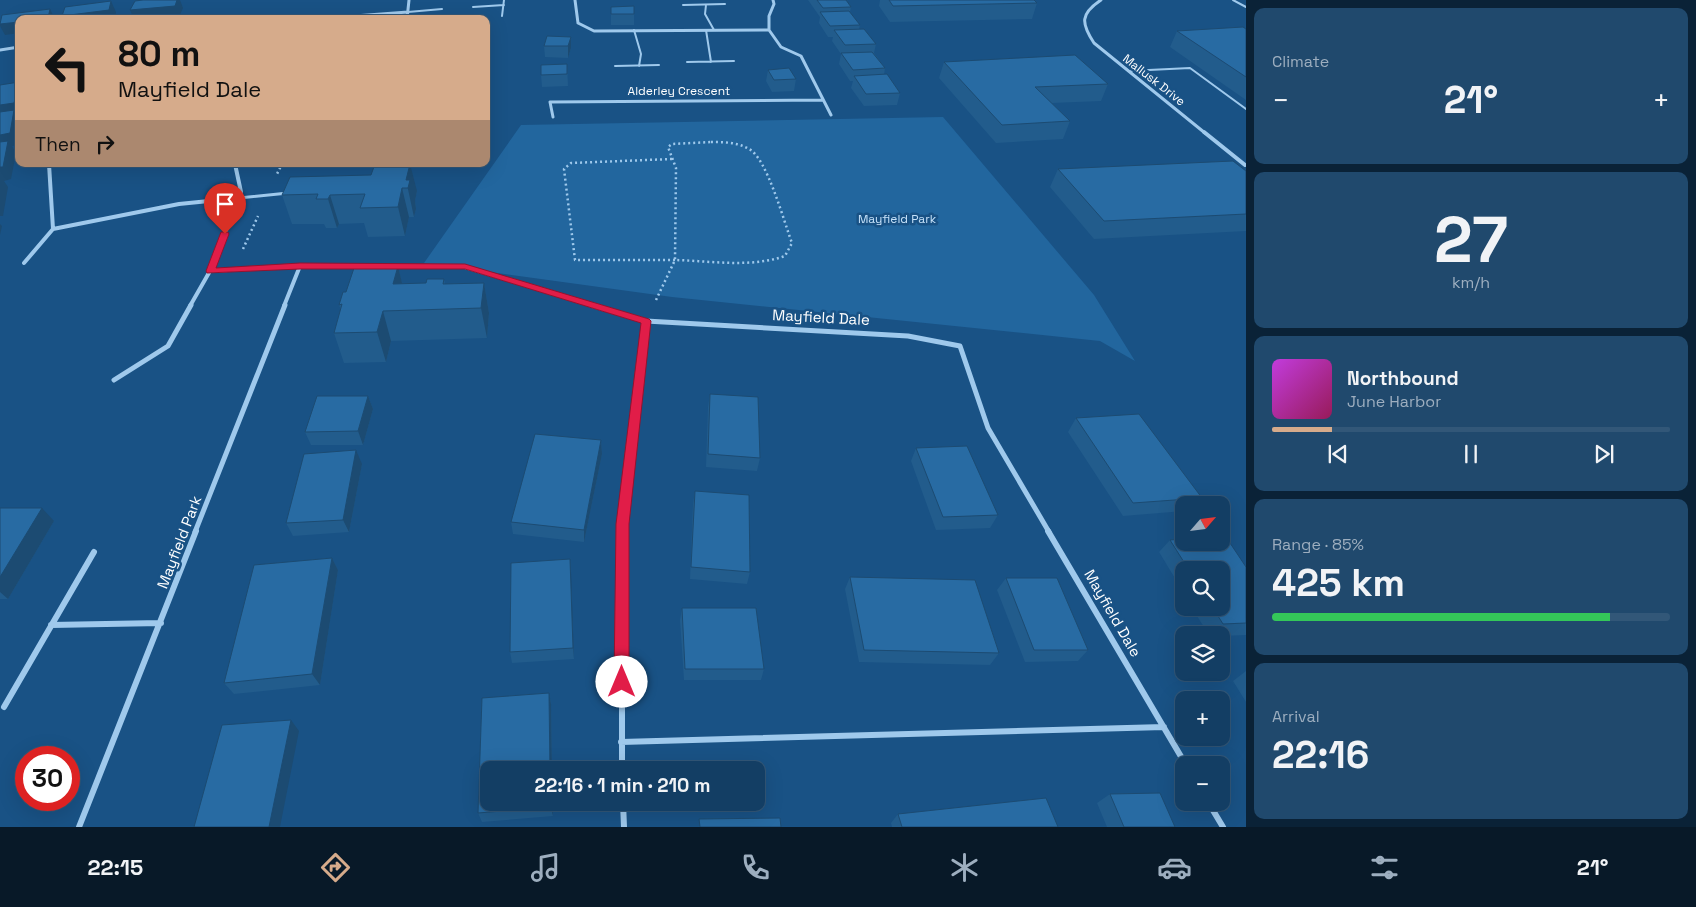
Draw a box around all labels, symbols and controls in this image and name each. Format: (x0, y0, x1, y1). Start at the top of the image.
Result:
text: 80 m (118, 32, 200, 76)
icon: left (35, 35, 100, 100)
street label: Mallusk Drive (1119, 51, 1189, 109)
text: Climate (1272, 51, 1329, 72)
text: Mayfield Dale (118, 75, 261, 103)
text: 21° (1444, 76, 1498, 124)
text: − (1272, 82, 1289, 118)
text: + (1653, 82, 1670, 118)
street label: Alderley Crescent (628, 83, 730, 99)
icon: right (91, 130, 119, 158)
text: Then (35, 132, 81, 157)
pin (204, 183, 246, 234)
icon: arrive (211, 190, 239, 218)
text: 27 (1434, 198, 1508, 281)
park label: Mayfield Park (858, 211, 937, 227)
text: km/h (1452, 272, 1490, 293)
street label: Mayfield Dale (772, 305, 870, 329)
text: Northbound (1347, 366, 1459, 391)
text: June Harbor (1347, 391, 1441, 412)
icon: previous (1324, 440, 1352, 468)
icon: pause (1457, 440, 1485, 468)
icon: next (1590, 440, 1618, 468)
street label: Mayfield Park (153, 493, 205, 591)
north arrow (1175, 496, 1230, 551)
map controls (1175, 496, 1230, 811)
text: Range · 85% (1272, 534, 1364, 555)
text: 425 km (1272, 559, 1405, 607)
button: search (1175, 561, 1230, 616)
street label: Mayfield Dale (1080, 566, 1146, 660)
button: layers (1175, 626, 1230, 681)
position arrow (595, 655, 647, 707)
button: + (1175, 691, 1230, 746)
text: Arrival (1272, 706, 1320, 727)
text: 22:16 (1272, 731, 1369, 779)
speed limit sign: 30 (15, 746, 80, 811)
button: − (1175, 756, 1230, 811)
text: 22:16 · 1 min · 210 m (535, 773, 710, 798)
icon: directions (318, 850, 353, 885)
icon: music (528, 850, 563, 885)
icon: phone (738, 850, 773, 885)
icon: climate (947, 850, 982, 885)
icon: car (1157, 850, 1192, 885)
icon: filters (1367, 850, 1402, 885)
text: 22:15 (87, 853, 143, 881)
text: 21° (1577, 853, 1609, 881)

